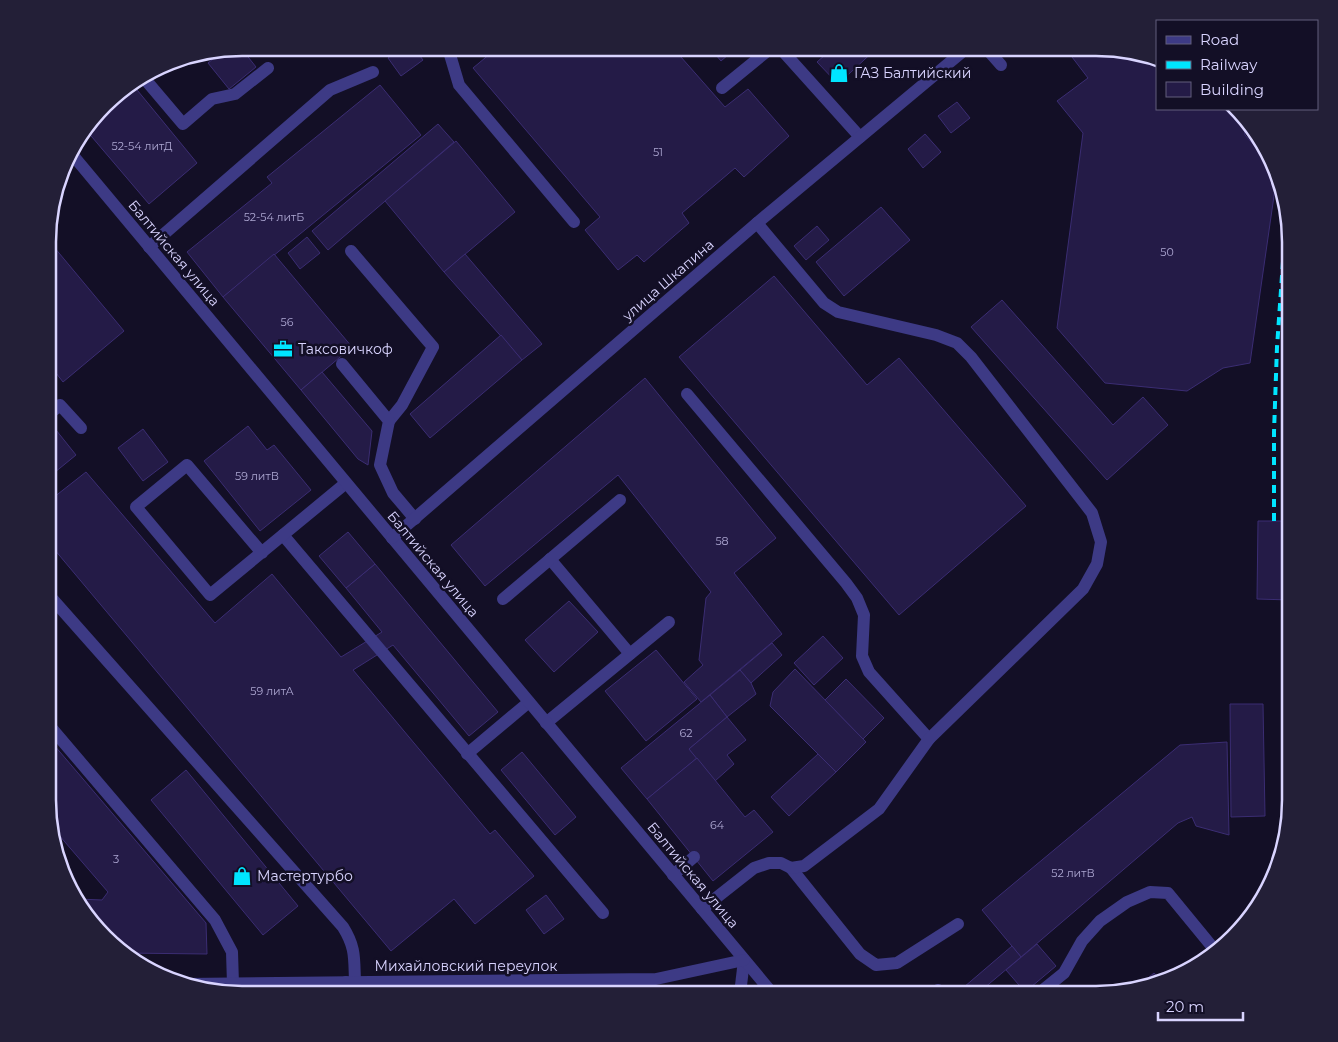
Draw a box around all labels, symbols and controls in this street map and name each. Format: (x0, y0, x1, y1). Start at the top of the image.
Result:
legend (1156, 20, 1318, 110)
text: Road (1200, 30, 1239, 49)
text: Railway (1200, 55, 1258, 74)
shop icon: ГАЗ Балтийский (828, 62, 850, 84)
place label: ГАЗ Балтийский (854, 64, 971, 82)
text: Building (1200, 80, 1264, 99)
house number: 52-54 литД (112, 139, 173, 153)
house number: 51 (653, 145, 663, 159)
street label: Балтийская улица (124, 196, 224, 310)
house number: 52-54 литБ (244, 210, 304, 224)
street label: улица Шкапина (618, 235, 718, 325)
house number: 50 (1160, 245, 1174, 259)
house number: 56 (281, 315, 294, 329)
office icon: Таксовичкоф (272, 338, 294, 360)
place label: Таксовичкоф (298, 340, 393, 358)
house number: 59 литВ (235, 469, 279, 483)
street label: Балтийская улица (383, 507, 483, 621)
house number: 58 (715, 534, 729, 548)
house number: 59 литА (250, 684, 294, 698)
house number: 62 (680, 726, 692, 740)
street label: Балтийская улица (643, 818, 743, 932)
house number: 64 (710, 818, 725, 832)
house number: 3 (113, 852, 119, 866)
shop icon: Мастертурбо (231, 865, 253, 887)
house number: 52 литВ (1051, 866, 1095, 880)
place label: Мастертурбо (257, 867, 353, 885)
street label: Михайловский переулок (375, 957, 557, 975)
scale bar (1158, 990, 1243, 1022)
text: 20 m (1166, 997, 1204, 1016)

